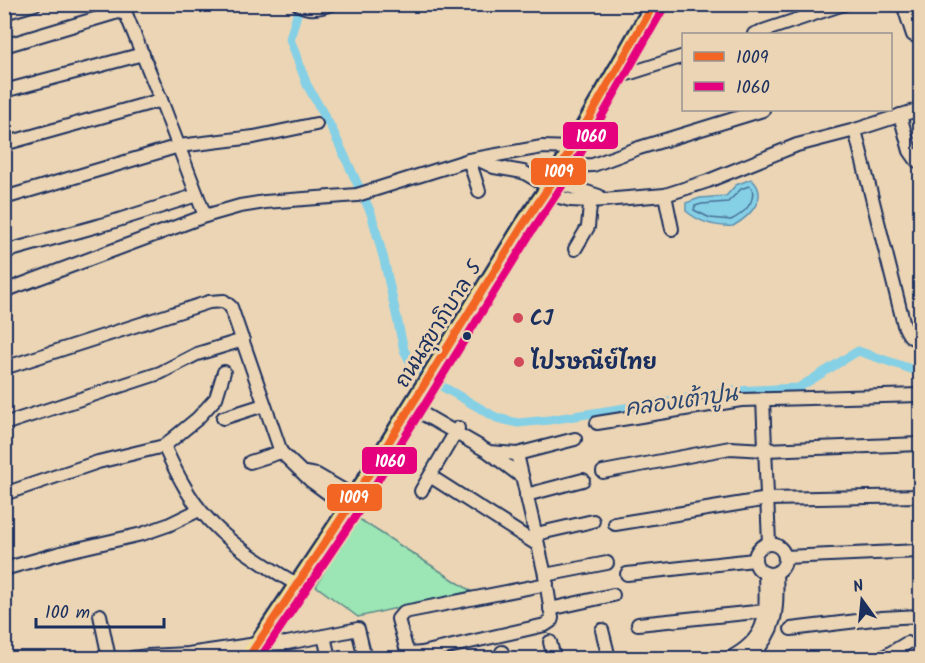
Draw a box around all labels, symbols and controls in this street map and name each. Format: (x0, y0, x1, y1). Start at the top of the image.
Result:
legend (682, 33, 892, 111)
text: 1009 (736, 44, 769, 73)
text: 1060 (736, 74, 770, 103)
line badge: 1060 (562, 121, 619, 150)
text: 1060 (576, 125, 607, 150)
line badge: 1009 (530, 157, 587, 186)
text: 1009 (544, 160, 574, 185)
street label: ถนนสุขาภิบาล 5 (387, 253, 492, 395)
place label: CJ (530, 303, 554, 336)
marker: CJ (511, 311, 525, 325)
unlabelled marker (461, 330, 473, 342)
place label: ไปรษณีย์ไทย (530, 347, 657, 380)
marker: ไปรษณีย์ไทย (512, 355, 526, 369)
water label: คลองเต้าปูน (623, 377, 741, 428)
line badge: 1060 (361, 446, 418, 475)
text: 1060 (375, 450, 406, 475)
line badge: 1009 (326, 483, 383, 512)
text: 1009 (339, 486, 369, 511)
north arrow (832, 570, 892, 630)
text: N (850, 574, 867, 600)
scale bar (36, 591, 164, 629)
text: 100 m (45, 599, 90, 628)

